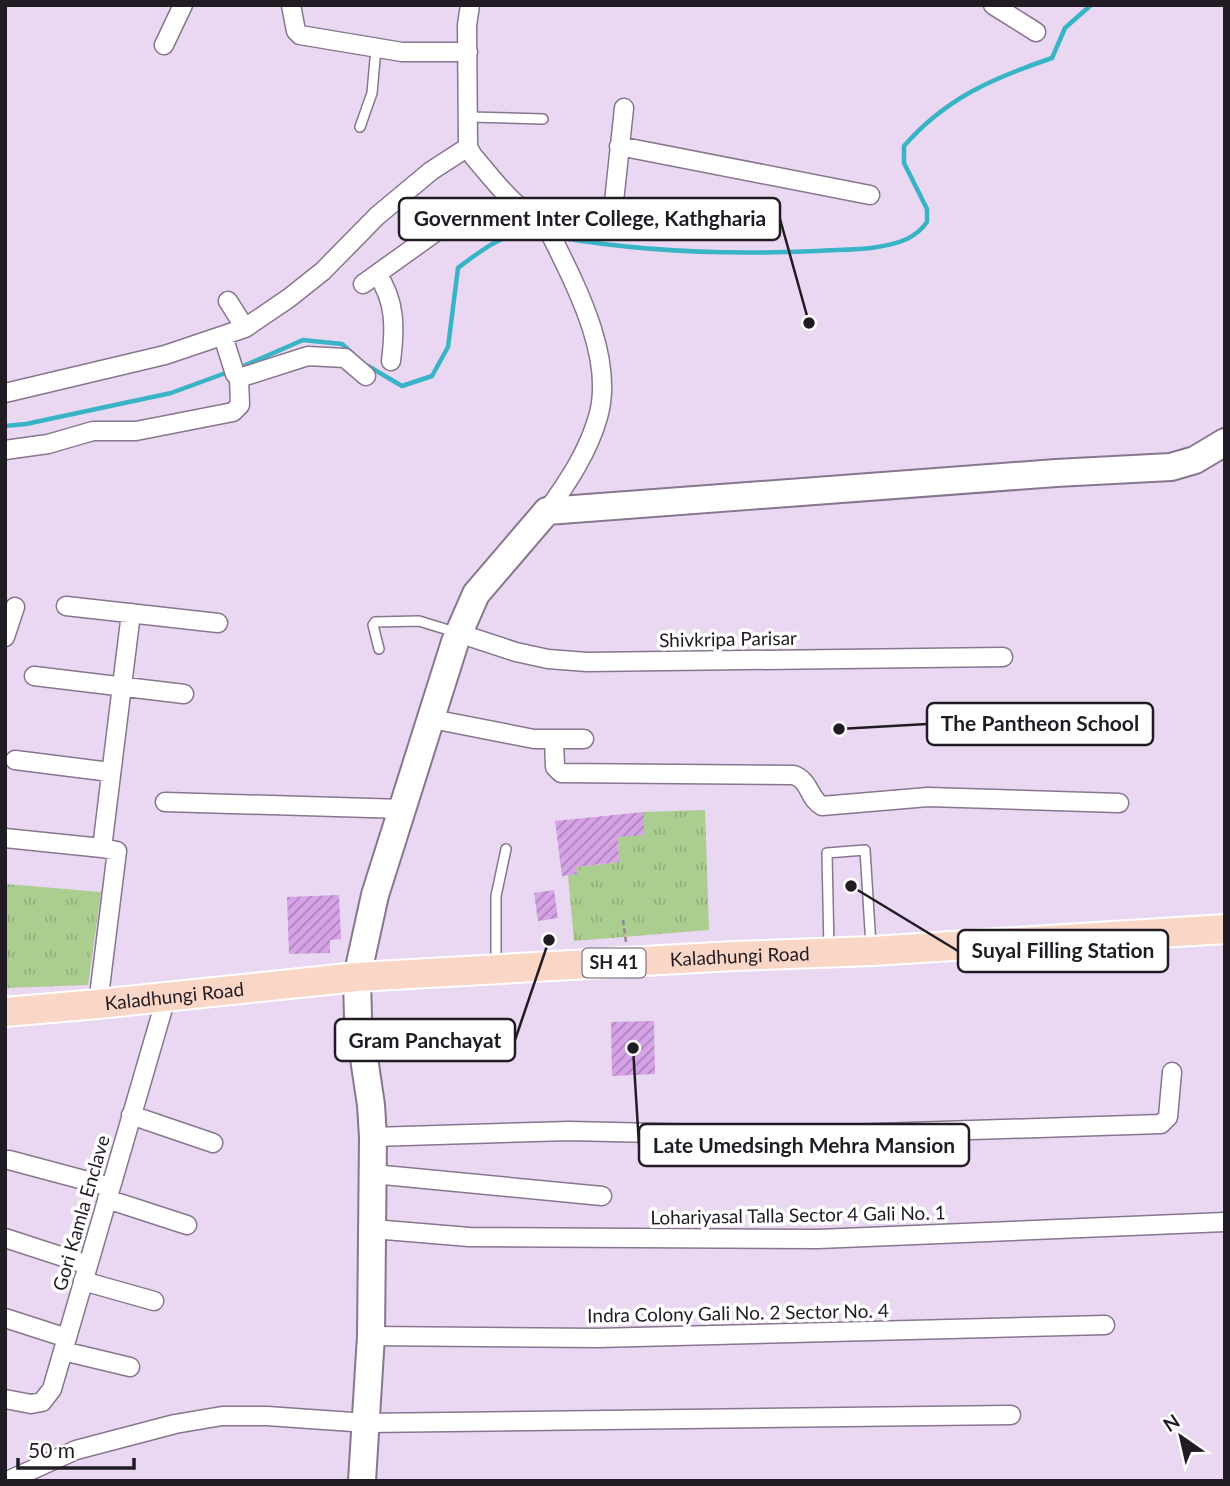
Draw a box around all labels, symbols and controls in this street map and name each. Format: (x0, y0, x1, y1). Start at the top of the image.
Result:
callout: Government Inter College, Kathgharia (399, 198, 780, 240)
text: Government Inter College, Kathgharia (414, 205, 766, 230)
street label: Shivkripa Parisar (659, 626, 797, 651)
callout: The Pantheon School (927, 703, 1153, 745)
text: The Pantheon School (941, 710, 1139, 735)
callout: Suyal Filling Station (958, 930, 1168, 972)
text: Suyal Filling Station (972, 937, 1154, 962)
street label: Kaladhungi Road (669, 941, 810, 971)
road number: SH 41 (582, 948, 646, 978)
street label: Kaladhungi Road (103, 977, 245, 1014)
callout: Gram Panchayat (335, 1019, 515, 1061)
text: Gram Panchayat (349, 1027, 502, 1052)
callout: Late Umedsingh Mehra Mansion (639, 1124, 969, 1166)
street label: Gori Kamla Enclave (47, 1132, 114, 1293)
text: Late Umedsingh Mehra Mansion (653, 1132, 955, 1157)
street label: Lohariyasal Talla Sector 4 Gali No. 1 (650, 1200, 946, 1229)
street label: Indra Colony Gali No. 2 Sector No. 4 (587, 1298, 889, 1327)
north arrow (1146, 1402, 1216, 1472)
text: N (1159, 1409, 1184, 1436)
scale bar (18, 1426, 133, 1470)
text: 50 m (28, 1437, 75, 1462)

